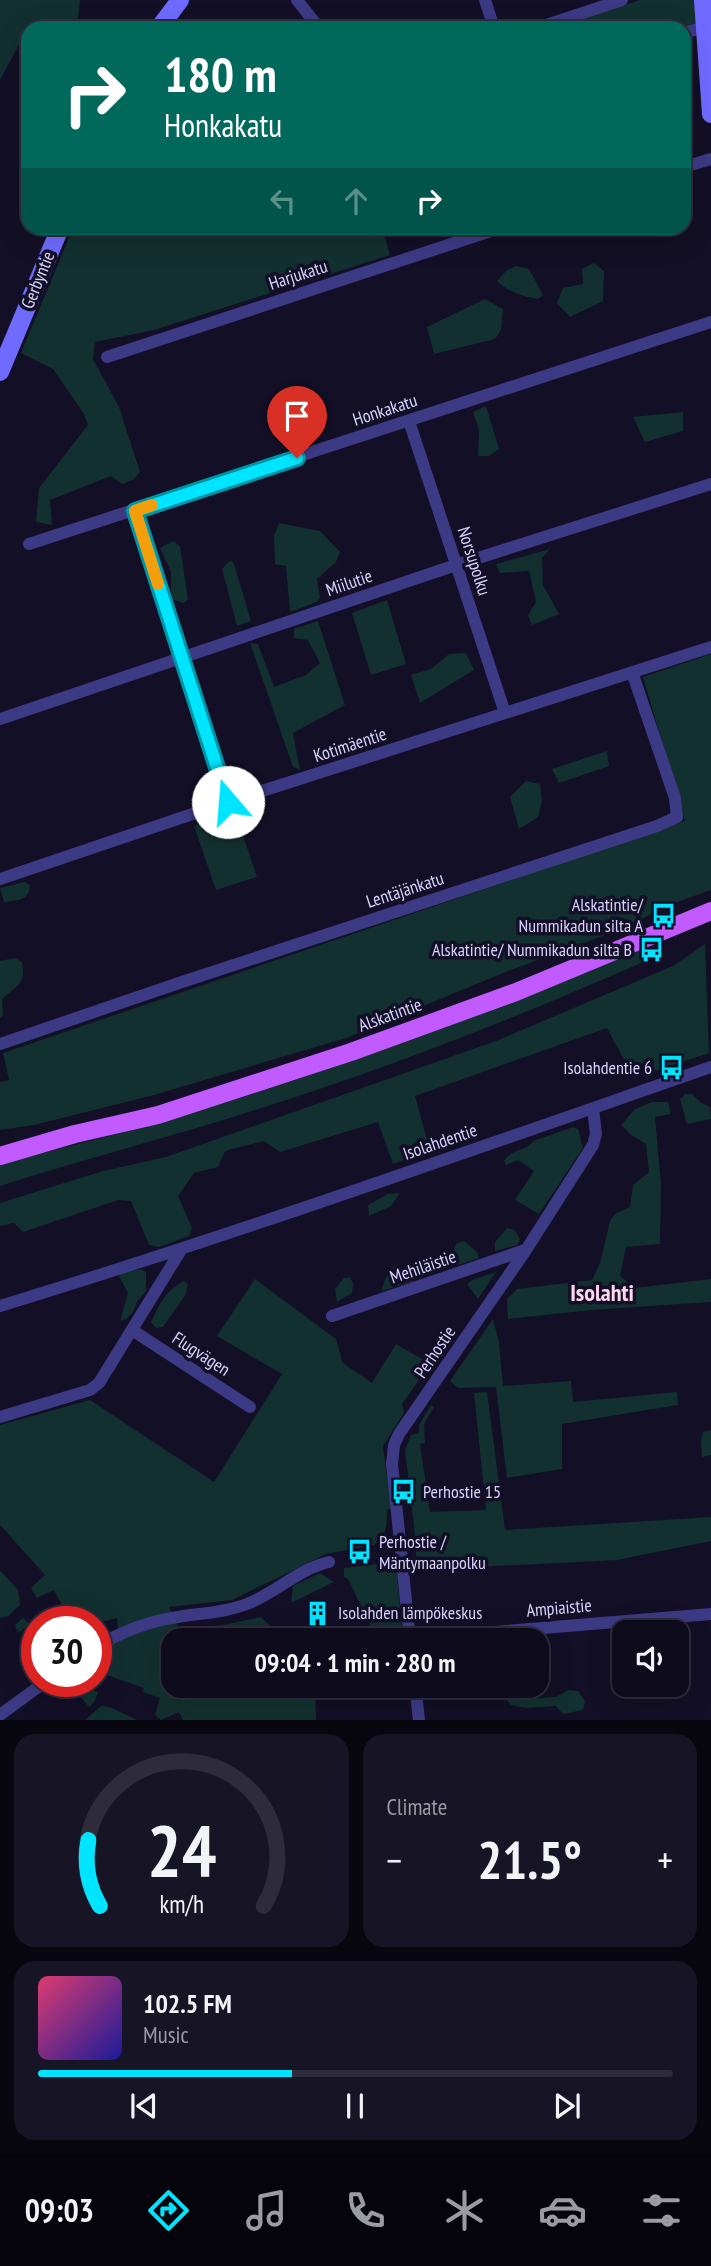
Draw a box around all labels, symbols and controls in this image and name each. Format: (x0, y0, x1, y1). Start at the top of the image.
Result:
text: 180 m (164, 42, 277, 106)
icon: right (49, 49, 140, 140)
text: Honkakatu (164, 104, 282, 146)
icon: left (264, 182, 302, 220)
icon: ahead (337, 182, 375, 220)
icon: right (410, 182, 448, 220)
street label: Gerbyntie (16, 248, 59, 312)
street label: Harjukatu (266, 254, 330, 295)
pin (267, 386, 327, 458)
street label: Honkakatu (350, 388, 420, 431)
icon: arrive (278, 397, 316, 435)
street label: Norsupolku (453, 524, 496, 598)
street label: Miilutie (323, 564, 375, 601)
street label: Kotimäentie (310, 722, 389, 767)
position arrow (191, 765, 265, 839)
street label: Lentäjänkatu (363, 866, 446, 913)
place label: Alskatintie/ Nummikadun silta A (518, 893, 644, 937)
bus stop icon: Alskatintie/ Nummikadun silta A (649, 901, 677, 929)
bus stop icon: Alskatintie/ Nummikadun silta B (638, 936, 666, 964)
place label: Alskatintie/ Nummikadun silta B (432, 938, 632, 961)
street label: Alskatintie (355, 992, 425, 1037)
bus stop icon: Isolahdentie 6 (658, 1054, 686, 1082)
place label: Isolahdentie 6 (563, 1056, 652, 1079)
street label: Isolahdentie (400, 1118, 480, 1165)
street label: Mehiläistie (387, 1245, 459, 1289)
district label: Isolahti (570, 1277, 634, 1308)
street label: Perhostie (409, 1321, 460, 1382)
street label: Flugvägen (168, 1326, 235, 1381)
bus stop icon: Perhostie 15 (389, 1478, 417, 1506)
place label: Perhostie 15 (423, 1480, 501, 1503)
place label: Perhostie / Mäntymaanpolku (379, 1530, 486, 1574)
bus stop icon: Perhostie / Mäntymaanpolku (345, 1538, 373, 1566)
street label: Ampiaistie (525, 1593, 593, 1622)
building icon: Isolahden lämpökeskus (304, 1599, 332, 1627)
place label: Isolahden lämpökeskus (338, 1601, 482, 1624)
speed limit sign: 30 (21, 1606, 112, 1697)
map controls (612, 1620, 689, 1697)
button: sound (612, 1620, 689, 1697)
text: 09:04 · 1 min · 280 m (255, 1646, 455, 1679)
text: Climate (387, 1792, 447, 1821)
text: 24 (146, 1803, 216, 1897)
text: 21.5° (477, 1826, 582, 1893)
text: − (387, 1835, 402, 1884)
text: + (657, 1835, 673, 1884)
text: km/h (159, 1888, 203, 1920)
text: 102.5 FM (143, 1987, 232, 2020)
text: Music (143, 2020, 189, 2049)
icon: previous (125, 2087, 163, 2125)
icon: pause (336, 2087, 374, 2125)
icon: next (548, 2087, 586, 2125)
icon: directions (144, 2186, 193, 2235)
icon: music (242, 2186, 291, 2235)
icon: phone (341, 2186, 390, 2235)
icon: climate (440, 2186, 489, 2235)
icon: car (538, 2186, 587, 2235)
icon: filters (637, 2186, 686, 2235)
text: 09:03 (25, 2189, 94, 2231)

